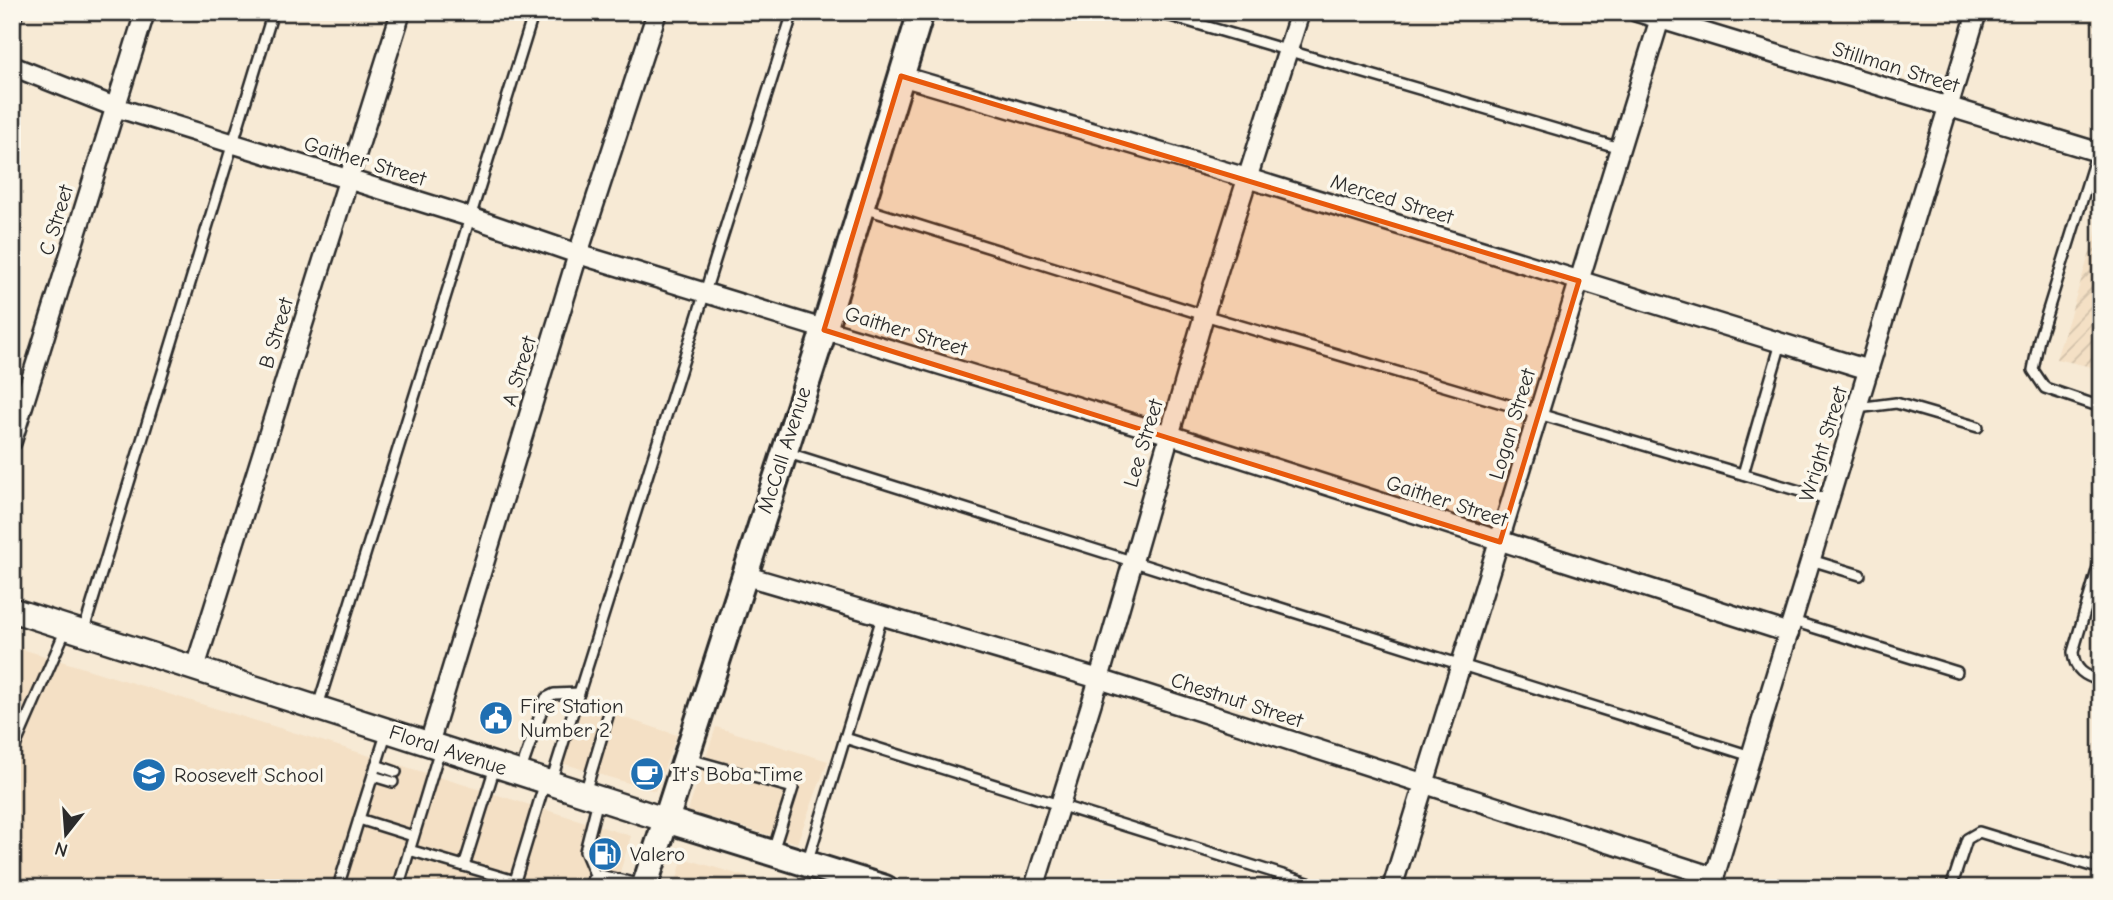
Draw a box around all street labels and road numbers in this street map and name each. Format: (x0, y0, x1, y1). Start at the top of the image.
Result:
street label: Stillman Street (1830, 36, 1963, 98)
street label: Gaither Street (301, 131, 430, 191)
street label: Merced Street (1328, 169, 1457, 229)
street label: C Street (34, 181, 78, 258)
street label: B Street (254, 294, 298, 371)
street label: Gaither Street (842, 301, 971, 361)
street label: A Street (497, 332, 541, 409)
street label: Logan Street (1484, 365, 1540, 482)
street label: Wright Street (1794, 383, 1852, 505)
street label: McCall Avenue (752, 384, 816, 516)
street label: Lee Street (1118, 395, 1168, 490)
street label: Gaither Street (1383, 470, 1512, 532)
street label: Chestnut Street (1168, 667, 1307, 733)
street label: Floral Avenue (386, 720, 510, 780)

